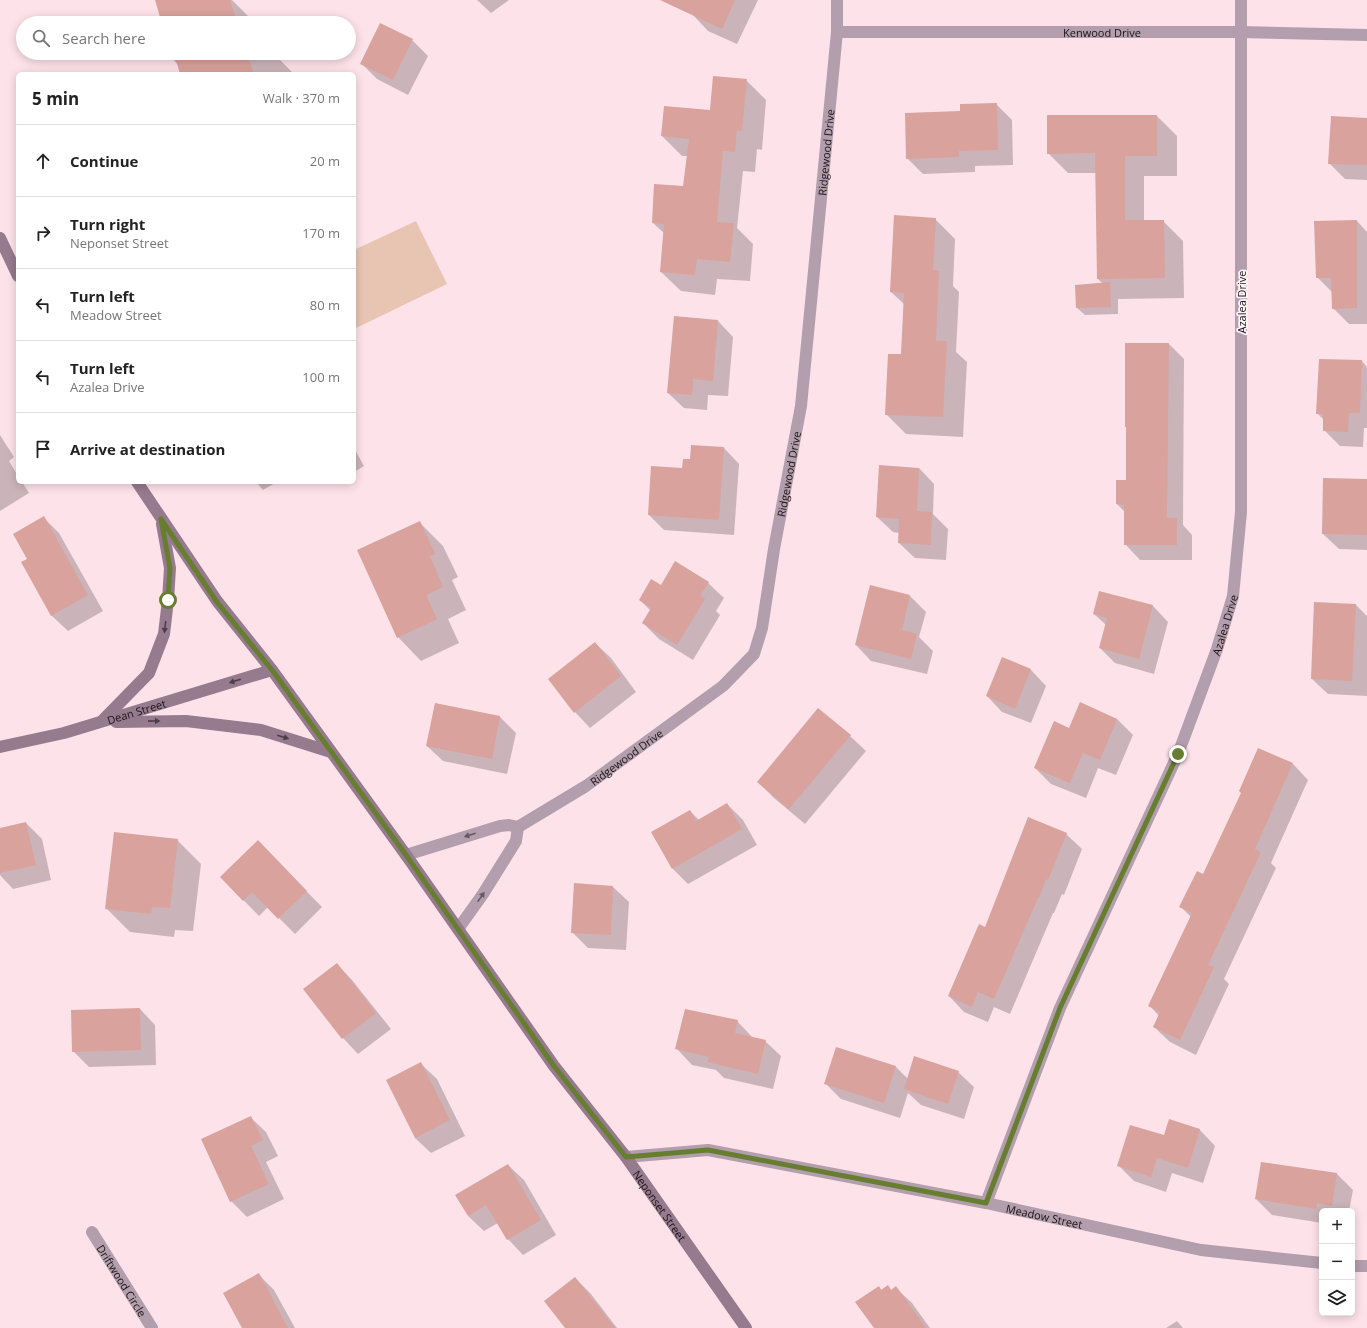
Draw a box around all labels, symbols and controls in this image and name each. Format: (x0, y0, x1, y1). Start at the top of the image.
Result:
search box (16, 16, 356, 60)
street label: Kenwood Drive (1063, 25, 1141, 40)
icon: search (30, 27, 52, 49)
text: Search here (62, 28, 146, 48)
text: 5 min (32, 87, 79, 110)
text: Walk · 370 m (263, 89, 340, 107)
street label: Ridgewood Drive (814, 108, 837, 196)
icon: ahead (32, 150, 54, 172)
text: Continue (70, 151, 138, 171)
text: 20 m (310, 152, 340, 170)
text: Turn right (70, 214, 145, 234)
icon: right (32, 222, 54, 244)
text: 170 m (302, 224, 340, 242)
text: Neponset Street (70, 234, 169, 252)
street label: Azalea Drive (1234, 270, 1249, 334)
text: Turn left (70, 286, 135, 306)
icon: left (32, 294, 54, 316)
text: 80 m (310, 296, 340, 314)
text: Meadow Street (70, 306, 162, 324)
text: Turn left (70, 358, 135, 378)
icon: left (32, 366, 54, 388)
text: 100 m (302, 368, 340, 386)
text: Azalea Drive (70, 378, 145, 396)
street label: Ridgewood Drive (773, 430, 804, 518)
icon: arrive (32, 438, 54, 460)
text: Arrive at destination (70, 439, 225, 459)
route start (159, 591, 177, 609)
street label: Azalea Drive (1208, 592, 1241, 657)
one-way arrow (162, 621, 168, 633)
one-way arrow (228, 679, 240, 685)
street label: Dean Street (105, 695, 168, 727)
one-way arrow (148, 718, 161, 724)
street label: Ridgewood Drive (587, 725, 666, 788)
one-way arrow (277, 734, 289, 740)
route end (1169, 745, 1187, 763)
one-way arrow (464, 833, 476, 839)
one-way arrow (477, 892, 485, 902)
street label: Neponset Street (630, 1167, 690, 1244)
street label: Meadow Street (1005, 1200, 1084, 1231)
map controls (1319, 1208, 1355, 1316)
button: + (1319, 1208, 1355, 1244)
street label: Driftwood Circle (94, 1241, 150, 1319)
button: − (1319, 1244, 1355, 1280)
button: layers (1319, 1280, 1355, 1316)

